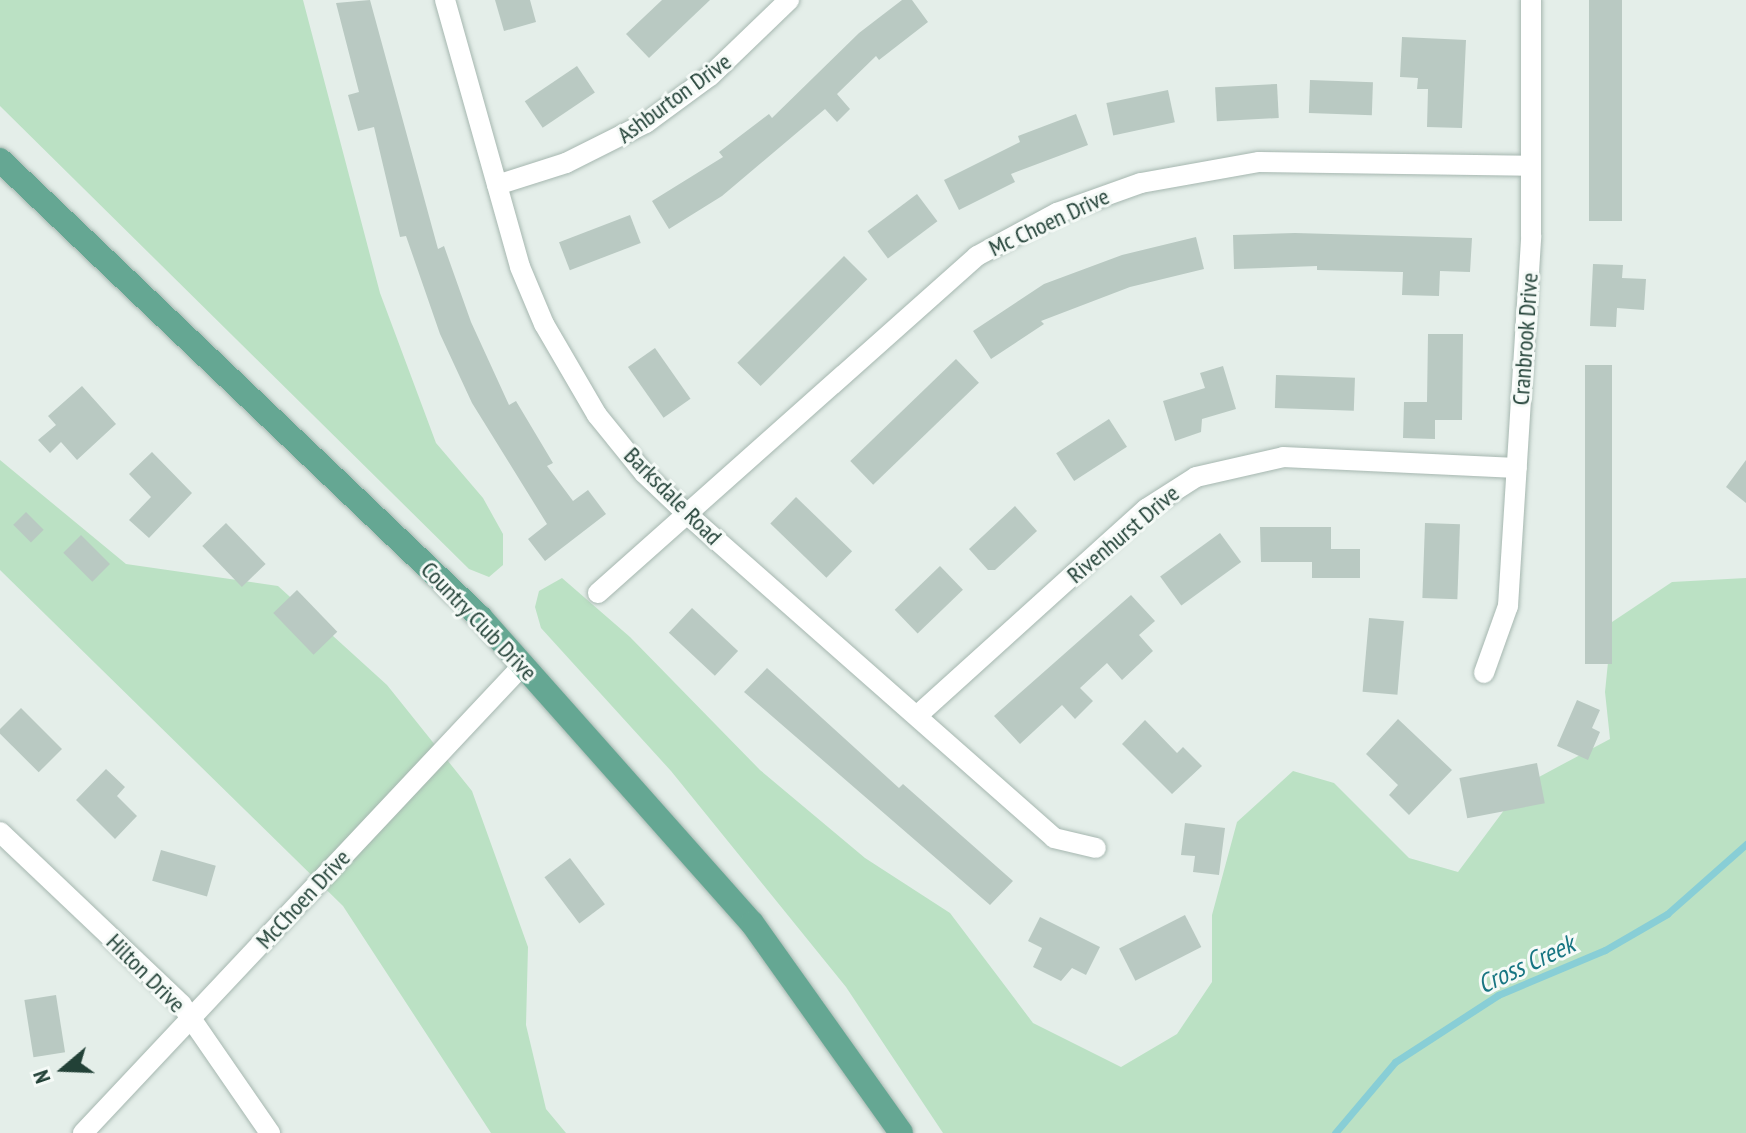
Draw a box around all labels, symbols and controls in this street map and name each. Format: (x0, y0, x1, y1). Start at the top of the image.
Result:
street label: Ashburton Drive (611, 47, 737, 149)
street label: Mc Choen Drive (984, 181, 1114, 263)
street label: Cranbrook Drive (1506, 272, 1544, 406)
street label: Barksdale Road (618, 441, 728, 551)
street label: Rivenhurst Drive (1061, 479, 1185, 589)
street label: Country Club Drive (415, 555, 543, 687)
street label: McChoen Drive (250, 844, 356, 954)
street label: Hilton Drive (101, 928, 191, 1018)
water label: Cross Creek (1473, 928, 1579, 1000)
north arrow (24, 1029, 104, 1109)
text: N (26, 1067, 56, 1087)

